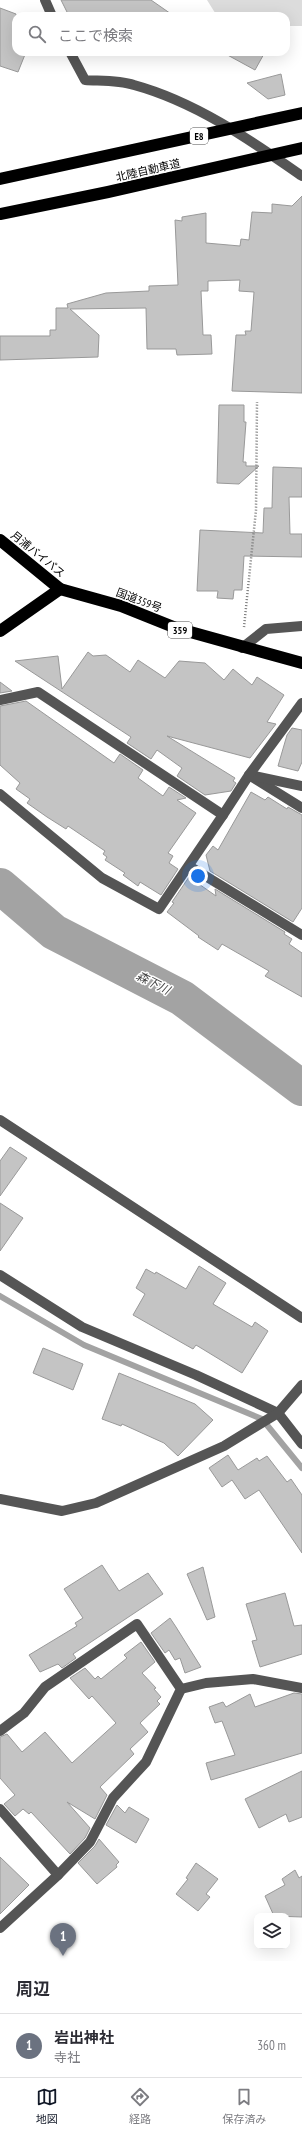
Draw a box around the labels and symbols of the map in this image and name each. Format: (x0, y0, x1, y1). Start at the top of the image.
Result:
road number: E8 (190, 128, 208, 144)
street label: 北陸自動車道 (114, 156, 182, 184)
street label: 月浦バイパス (8, 528, 68, 580)
street label: 国道359号 (114, 585, 164, 615)
road number: 359 (168, 622, 192, 638)
your location (188, 866, 208, 886)
water label: 森下川 (134, 968, 174, 998)
pin: 1 (50, 1923, 76, 1956)

